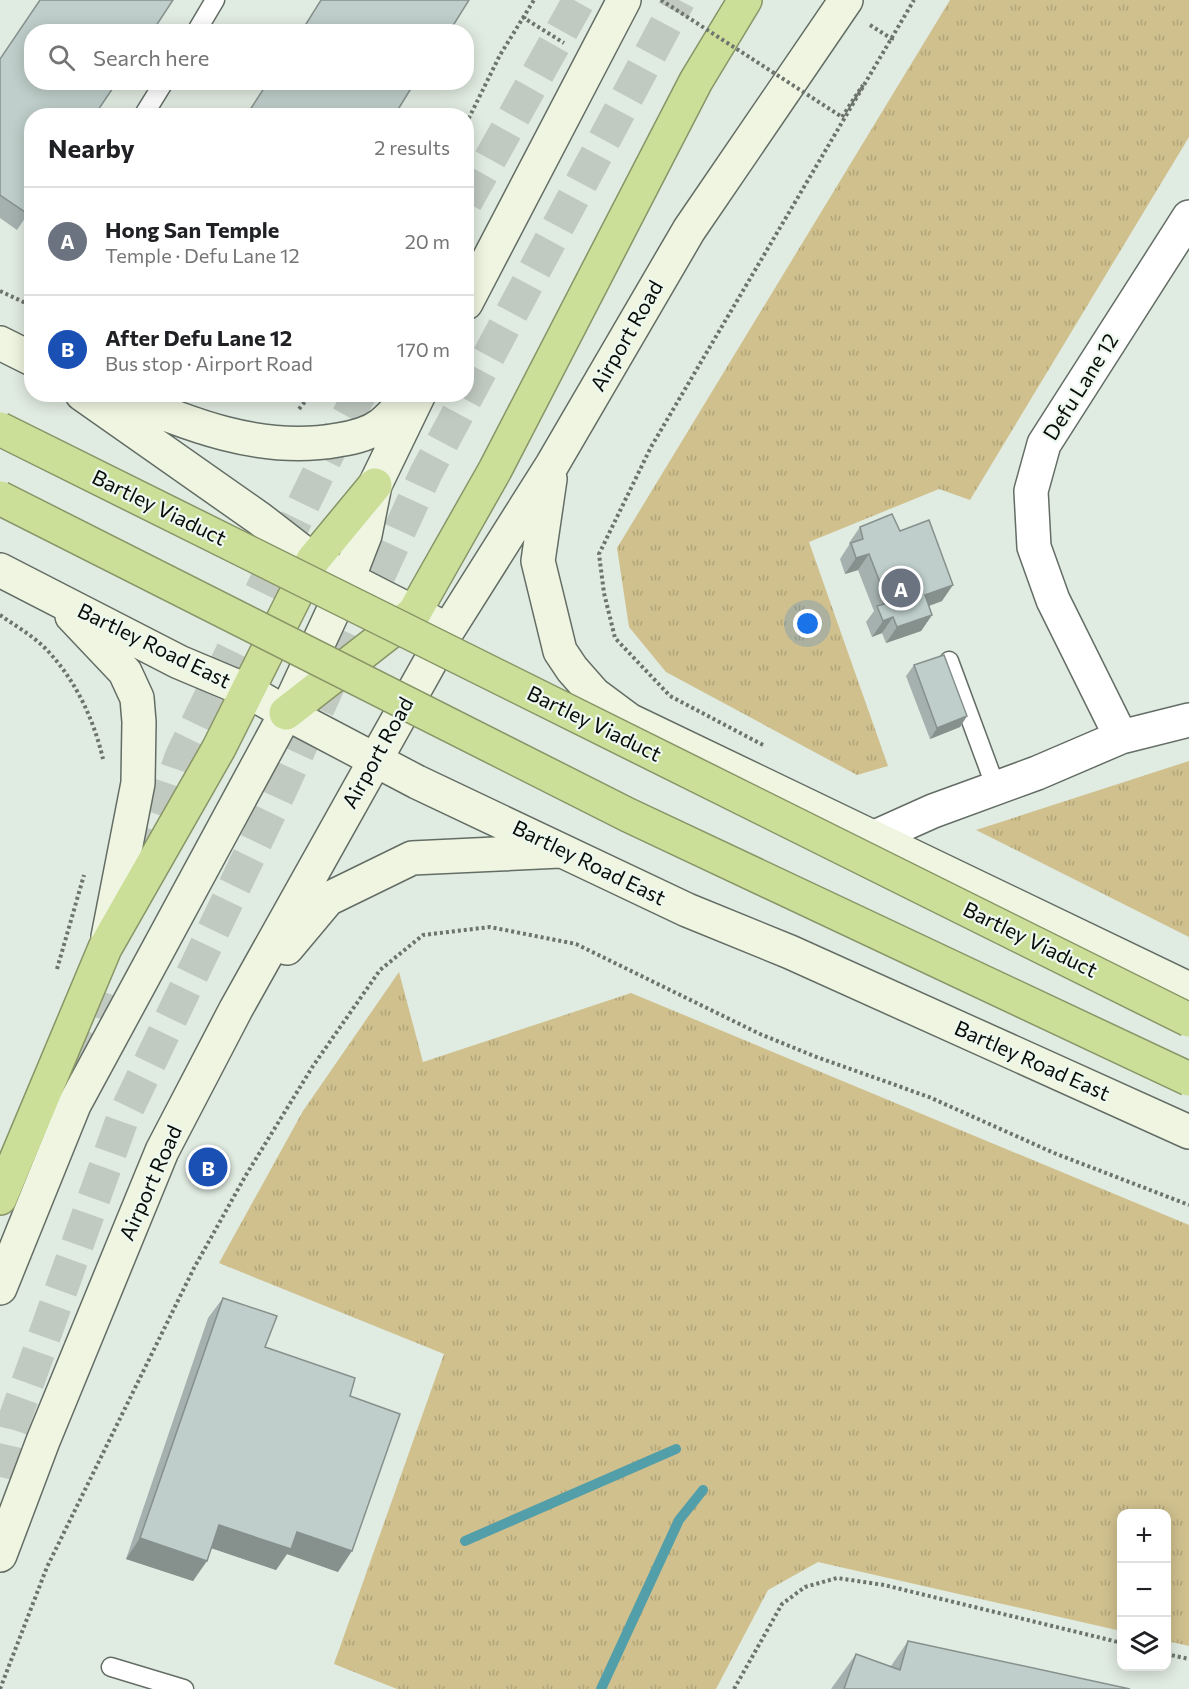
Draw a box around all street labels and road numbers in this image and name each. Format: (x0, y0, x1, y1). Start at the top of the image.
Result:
street label: Airport Road (584, 276, 667, 395)
street label: Defu Lane 12 (1037, 328, 1122, 444)
street label: Bartley Viaduct (88, 463, 231, 550)
street label: Bartley Road East (74, 597, 235, 693)
street label: Bartley Viaduct (523, 679, 666, 766)
street label: Airport Road (336, 692, 418, 812)
street label: Bartley Road East (509, 814, 670, 910)
street label: Bartley Viaduct (959, 895, 1102, 982)
street label: Bartley Road East (951, 1014, 1114, 1105)
street label: Airport Road (113, 1121, 186, 1244)

